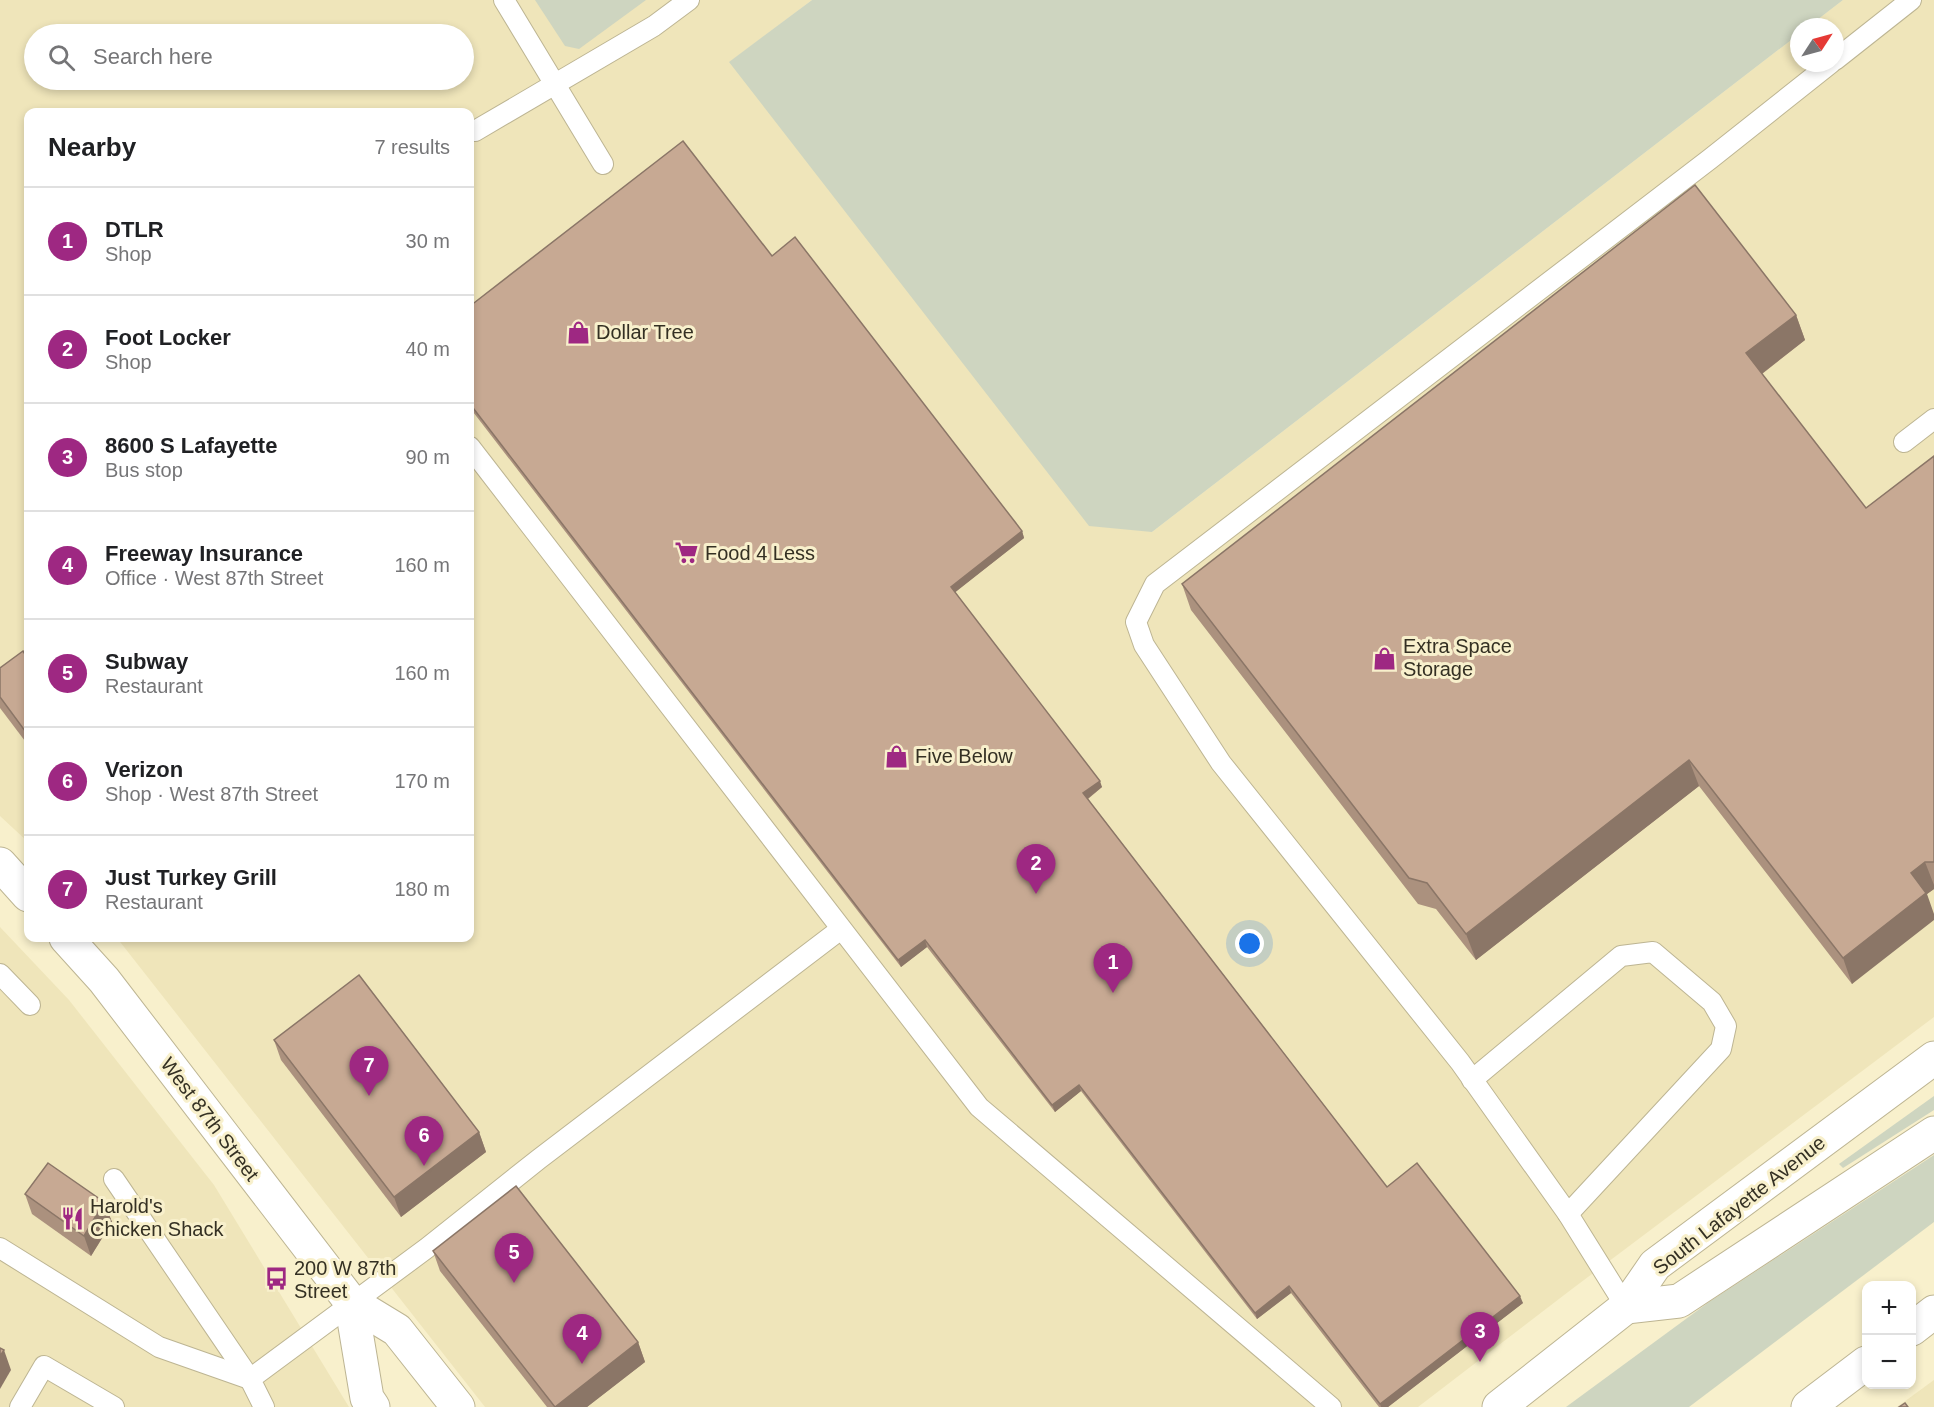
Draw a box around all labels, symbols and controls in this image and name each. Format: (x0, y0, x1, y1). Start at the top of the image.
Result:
north arrow (1790, 18, 1844, 72)
search box (24, 24, 474, 90)
icon: search (45, 41, 78, 74)
text: Search here (93, 44, 213, 69)
text: Nearby (48, 132, 136, 162)
text: 7 results (374, 136, 450, 158)
text: DTLR (105, 217, 164, 242)
text: 1 (62, 230, 73, 252)
text: 30 m (406, 230, 450, 252)
text: Shop (105, 243, 152, 265)
shop icon: Dollar Tree (565, 319, 591, 345)
place label: Dollar Tree (596, 321, 694, 343)
text: Foot Locker (105, 325, 231, 350)
text: 2 (62, 338, 73, 360)
text: 40 m (406, 338, 450, 360)
text: Shop (105, 351, 152, 373)
text: 8600 S Lafayette (105, 433, 277, 458)
text: 3 (62, 446, 73, 468)
text: 90 m (406, 446, 450, 468)
text: Bus stop (105, 459, 183, 481)
supermarket icon: Food 4 Less (674, 540, 700, 566)
text: Freeway Insurance (105, 541, 303, 566)
place label: Food 4 Less (705, 542, 815, 564)
text: 4 (62, 554, 73, 576)
text: 160 m (394, 554, 450, 576)
text: Office · West 87th Street (105, 567, 323, 589)
place label: Extra Space Storage (1403, 635, 1512, 680)
shop icon: Extra Space Storage (1372, 645, 1398, 671)
text: Subway (105, 649, 188, 674)
text: 5 (62, 662, 73, 684)
text: 160 m (394, 662, 450, 684)
text: Restaurant (105, 675, 203, 697)
shop icon: Five Below (884, 743, 910, 769)
place label: Five Below (915, 745, 1013, 767)
text: Verizon (105, 757, 183, 782)
text: 6 (62, 770, 73, 792)
text: 170 m (394, 770, 450, 792)
text: Shop · West 87th Street (105, 783, 318, 805)
pin: 2 (1016, 844, 1056, 894)
text: Just Turkey Grill (105, 865, 277, 890)
text: 7 (62, 878, 73, 900)
text: 180 m (394, 878, 450, 900)
text: Restaurant (105, 891, 203, 913)
your location (1235, 929, 1264, 958)
pin: 1 (1094, 944, 1132, 993)
pin: 7 (350, 1046, 388, 1096)
street label: West 87th Street (157, 1053, 264, 1185)
pin: 6 (404, 1116, 444, 1166)
street label: South Lafayette Avenue (1649, 1131, 1829, 1279)
place label: Harold's Chicken Shack (90, 1195, 224, 1240)
restaurant icon: Harold's Chicken Shack (59, 1205, 85, 1231)
pin: 5 (494, 1234, 534, 1283)
place label: 200 W 87th Street (294, 1257, 396, 1302)
bus stop icon: 200 W 87th Street (263, 1266, 289, 1292)
map controls (1862, 1281, 1916, 1389)
button: + (1862, 1281, 1916, 1335)
pin: 3 (1460, 1312, 1500, 1362)
pin: 4 (562, 1314, 602, 1364)
button: − (1862, 1335, 1916, 1389)

